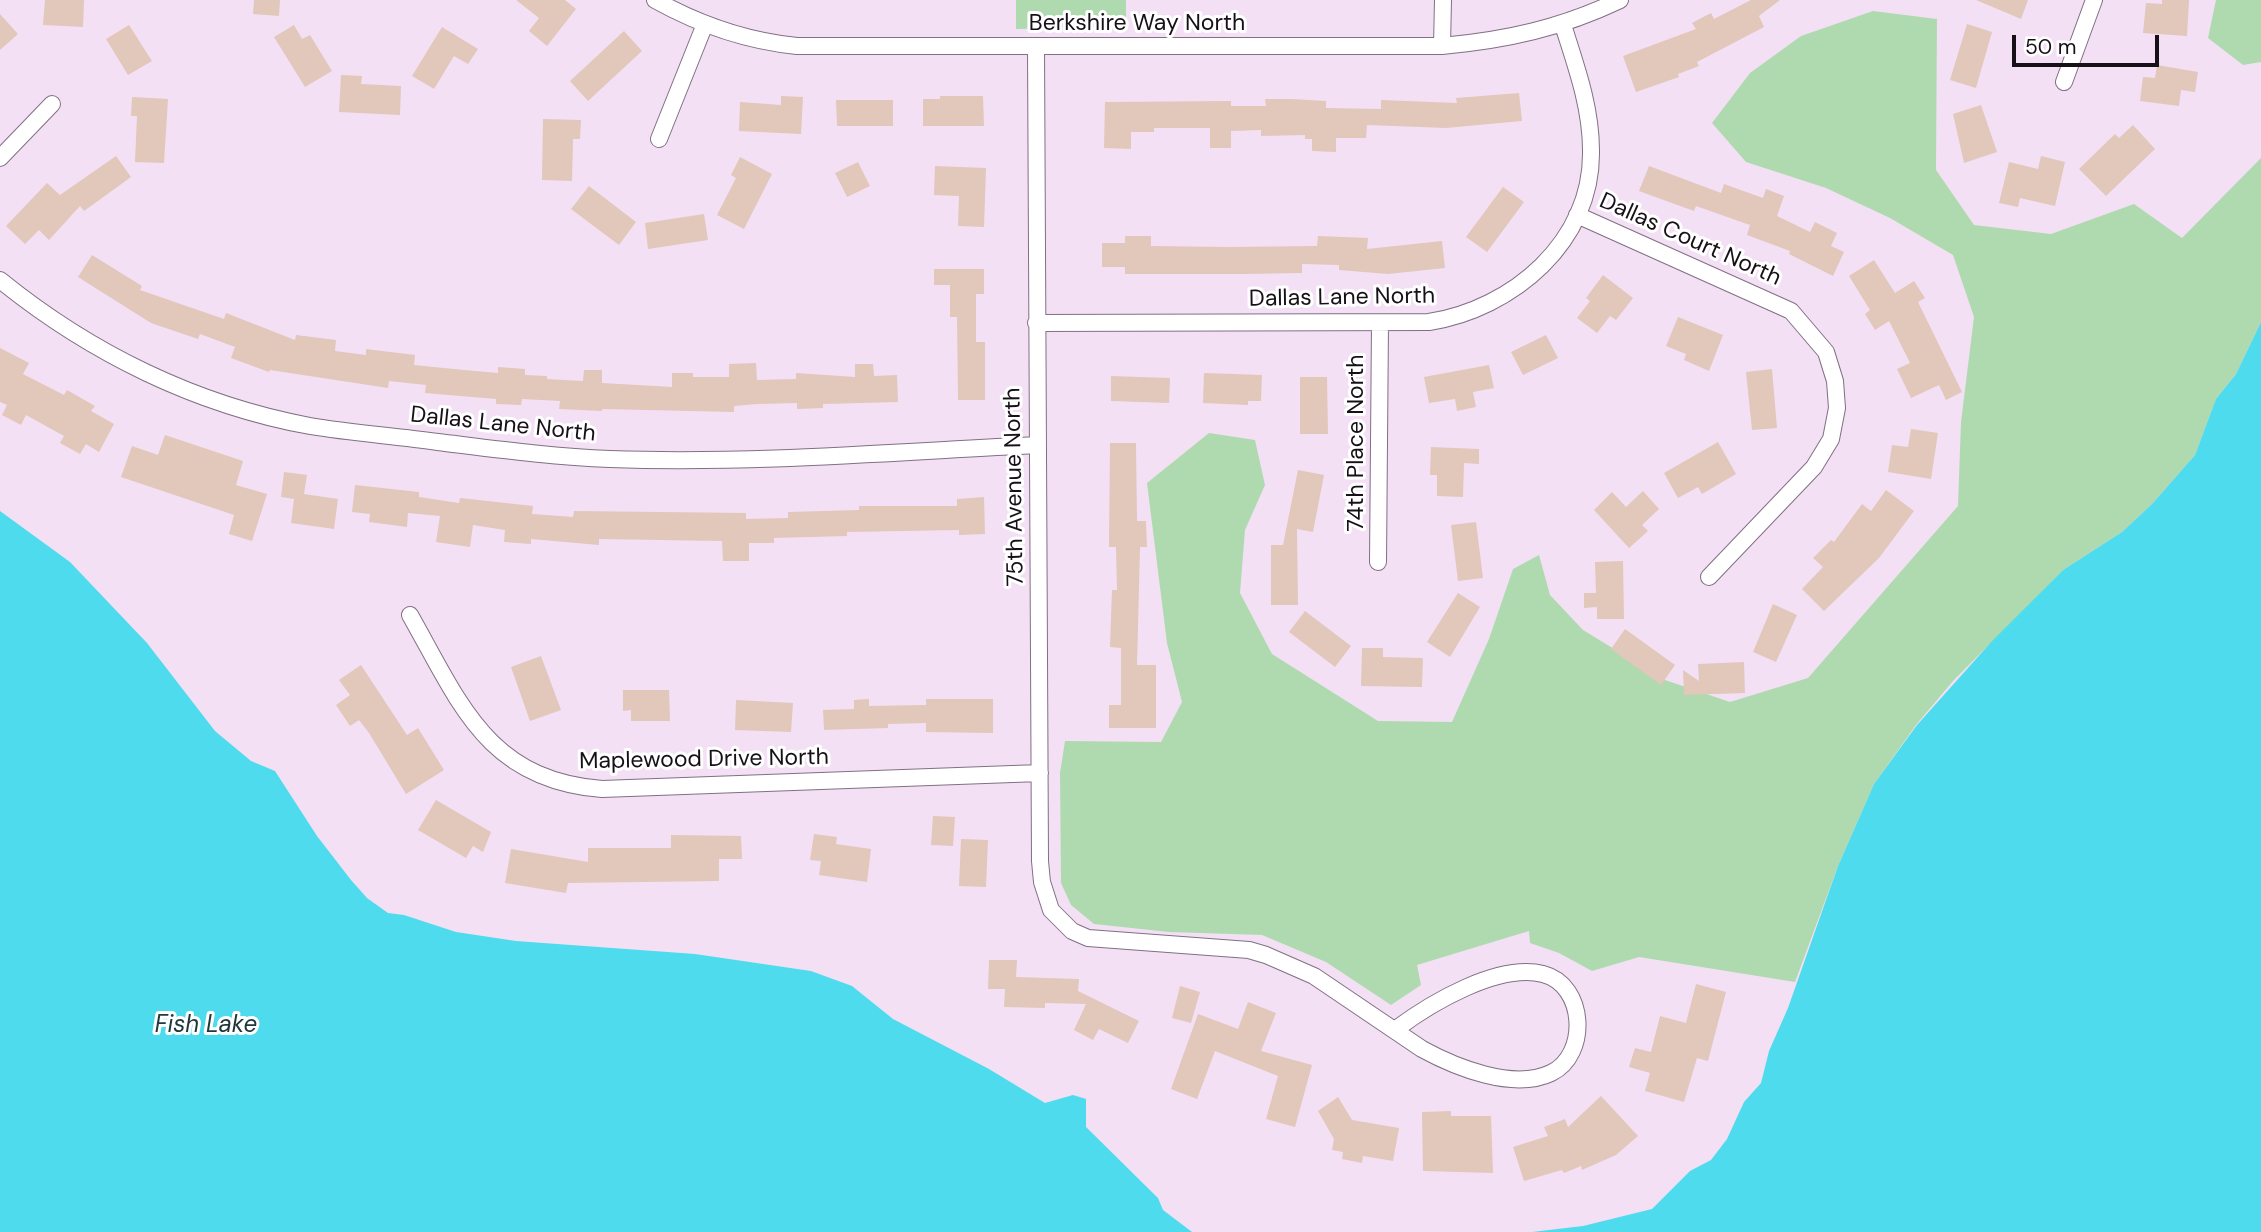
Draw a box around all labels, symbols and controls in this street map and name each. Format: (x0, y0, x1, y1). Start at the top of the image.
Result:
street label: Berkshire Way North (1029, 10, 1245, 38)
scale bar (2016, 21, 2163, 65)
text: 50 m (2025, 33, 2076, 61)
street label: Dallas Court North (1595, 188, 1785, 292)
street label: Dallas Lane North (1249, 283, 1435, 313)
street label: 74th Place North (1343, 355, 1371, 531)
street label: 75th Avenue North (999, 387, 1031, 587)
street label: Dallas Lane North (409, 402, 597, 448)
street label: Maplewood Drive North (579, 744, 829, 776)
water label: Fish Lake (155, 1012, 257, 1040)

